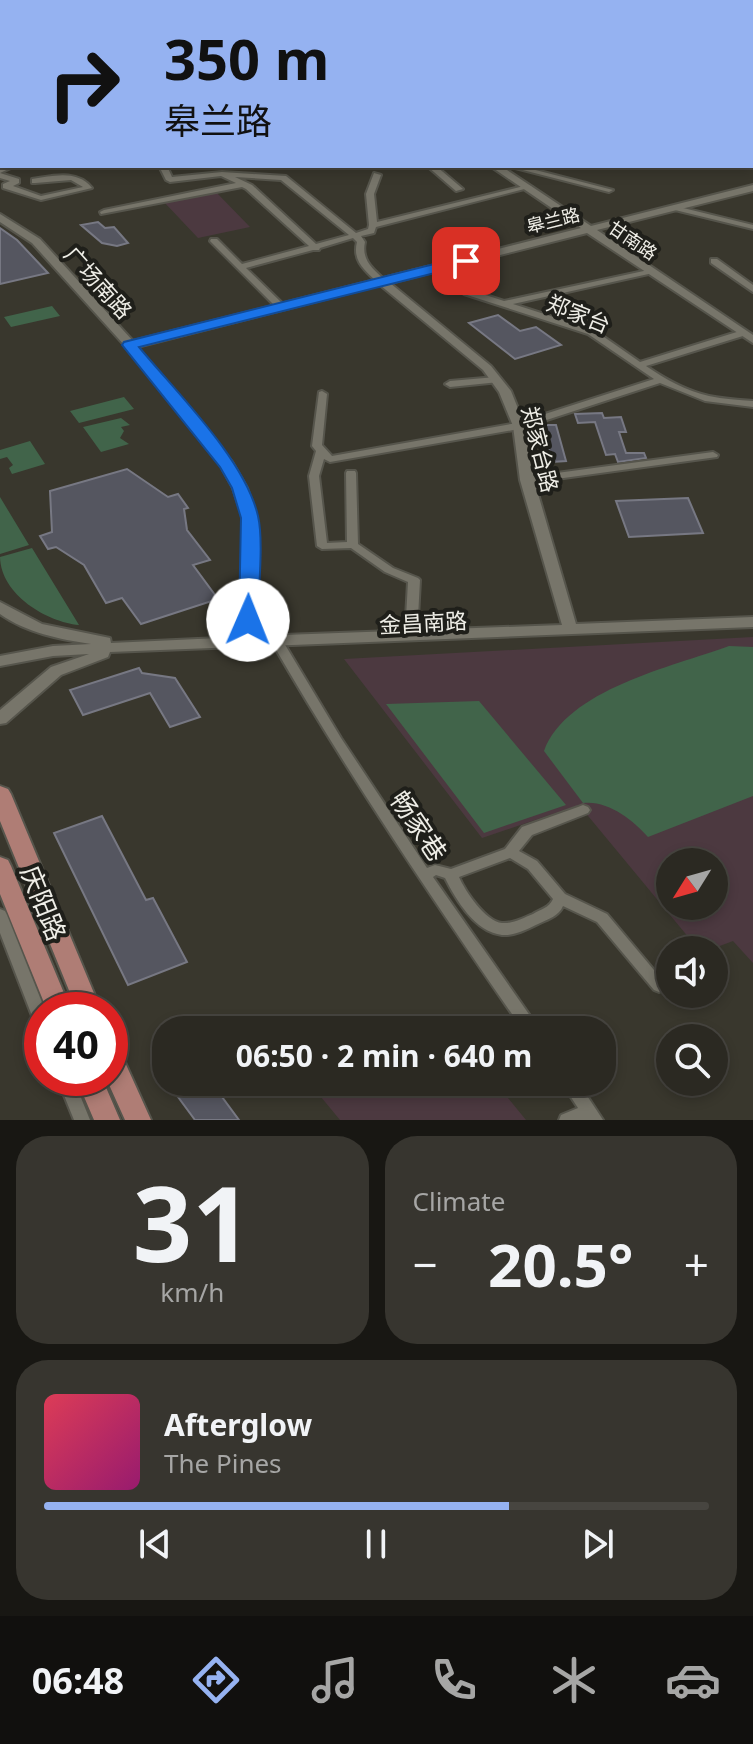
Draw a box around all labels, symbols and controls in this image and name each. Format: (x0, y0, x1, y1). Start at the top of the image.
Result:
text: 350 m (164, 20, 329, 96)
icon: right (32, 32, 136, 136)
text: 皋兰路 (164, 96, 272, 145)
street label: 皋兰路 (524, 202, 582, 238)
street label: 甘南路 (604, 215, 662, 265)
pin (432, 227, 500, 295)
street label: 广场南路 (58, 239, 140, 325)
icon: arrive (444, 239, 488, 283)
street label: 郑家台 (543, 287, 615, 339)
street label: 郑家台路 (516, 403, 566, 495)
position arrow (206, 578, 290, 662)
street label: 金昌南路 (378, 605, 468, 639)
street label: 畅家巷 (382, 784, 456, 868)
north arrow (656, 848, 728, 920)
map controls (656, 848, 728, 1096)
street label: 庆阳路 (13, 860, 75, 946)
button: sound (656, 936, 728, 1008)
speed limit sign: 40 (24, 992, 128, 1096)
button: search (656, 1024, 728, 1096)
text: 06:50 · 2 min · 640 m (236, 1035, 532, 1076)
text: 31 (133, 1151, 252, 1292)
text: Climate (413, 1183, 505, 1219)
text: 20.5° (488, 1223, 633, 1305)
text: − (413, 1234, 438, 1294)
text: + (684, 1234, 709, 1294)
text: km/h (160, 1274, 224, 1310)
text: Afterglow (164, 1404, 312, 1445)
text: The Pines (164, 1445, 282, 1481)
icon: previous (133, 1522, 177, 1566)
icon: pause (354, 1522, 398, 1566)
icon: next (576, 1522, 620, 1566)
icon: directions (188, 1652, 244, 1708)
icon: music (307, 1652, 363, 1708)
icon: phone (426, 1652, 482, 1708)
icon: climate (546, 1652, 602, 1708)
icon: car (665, 1652, 721, 1708)
text: 06:48 (32, 1656, 124, 1705)

